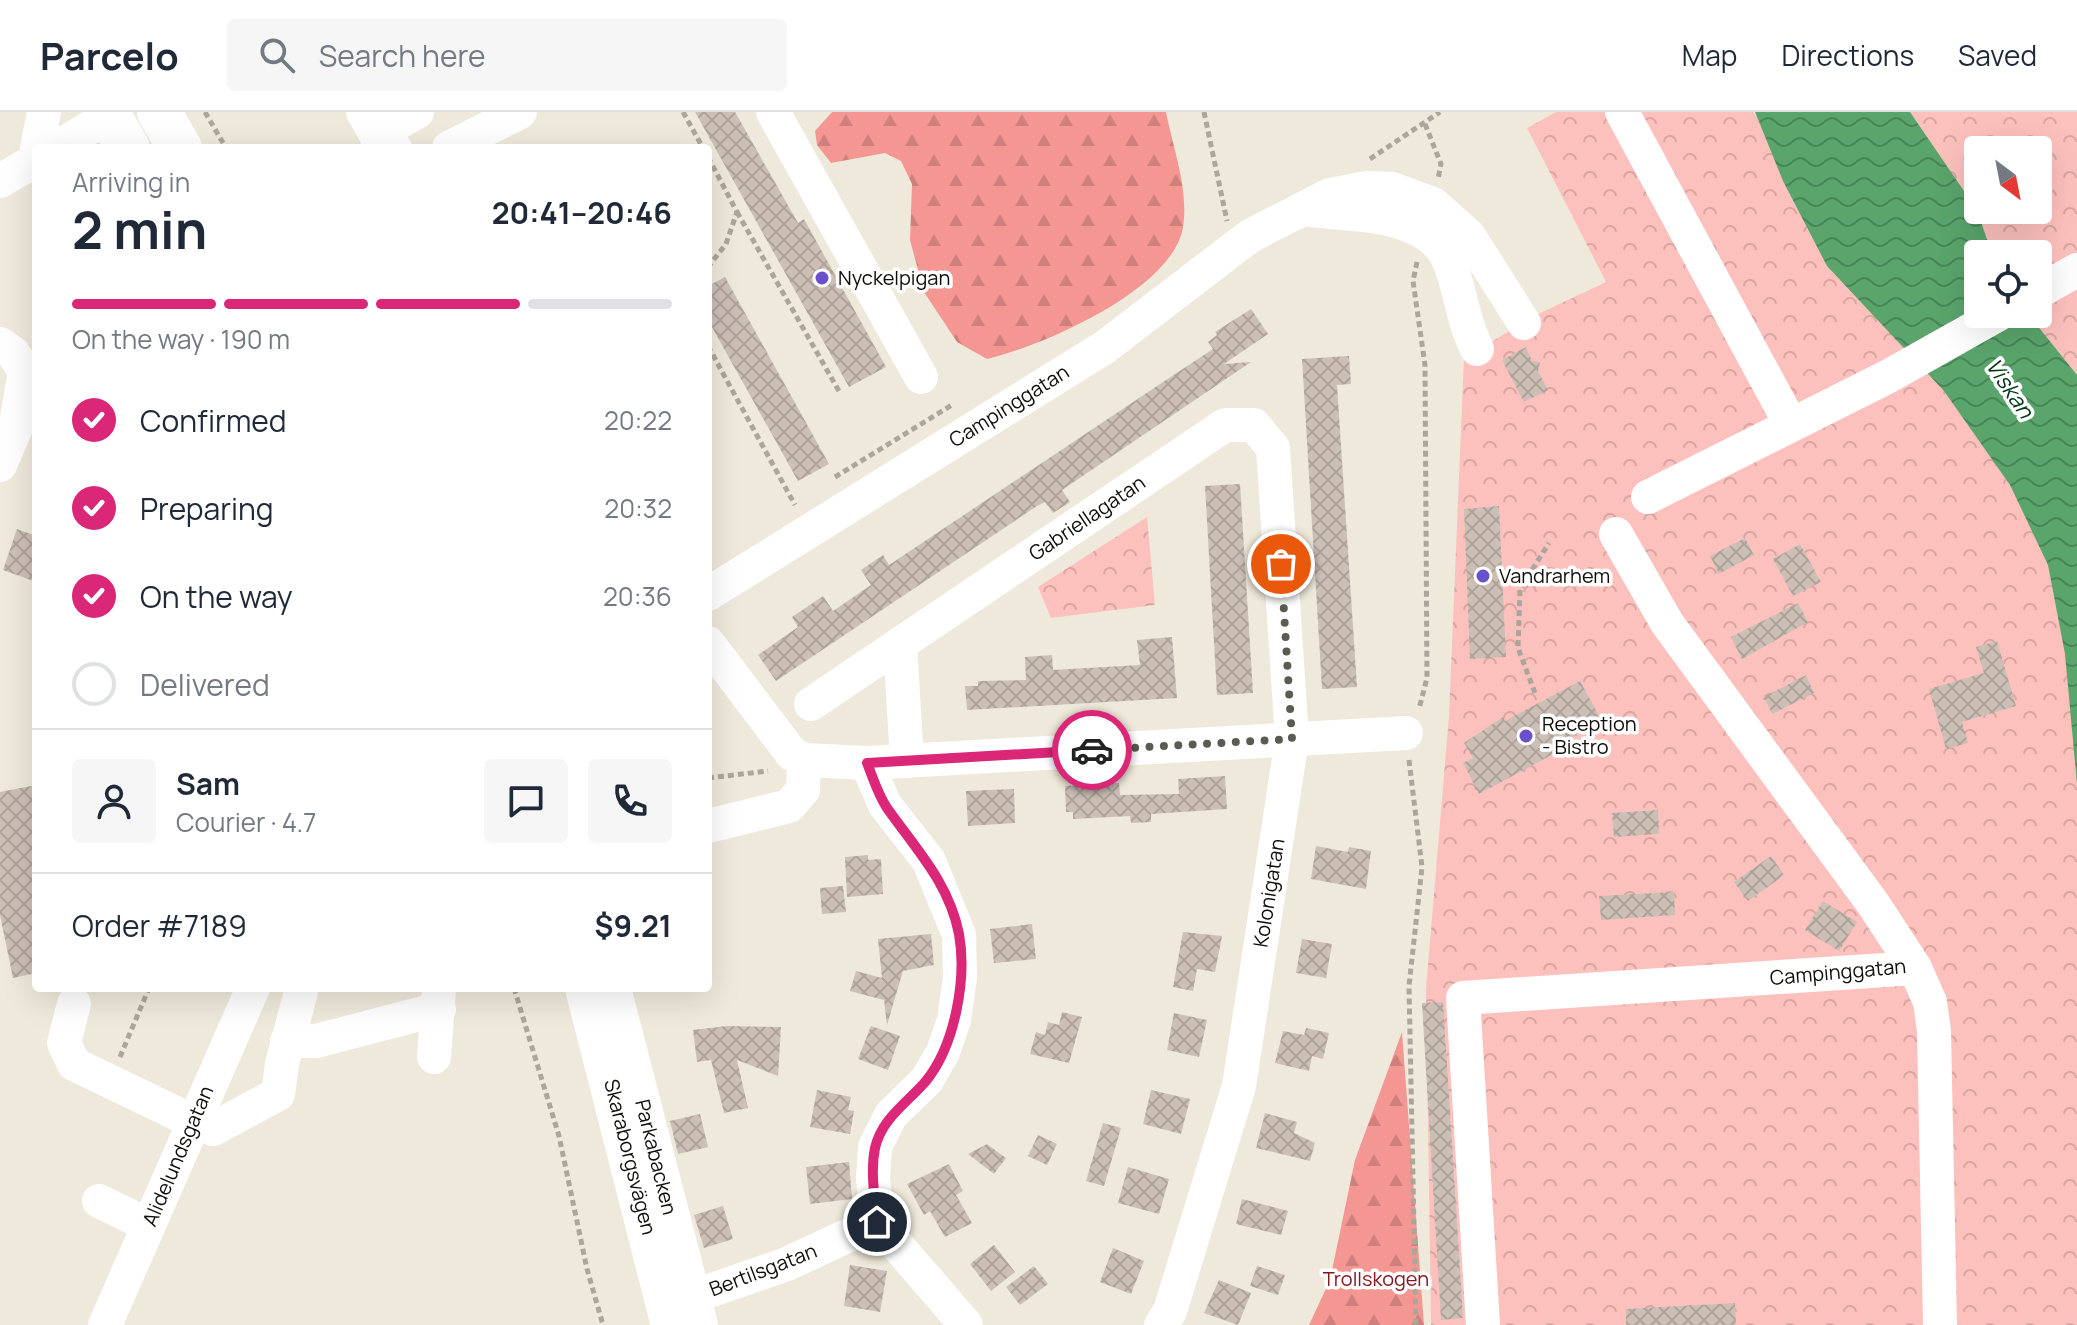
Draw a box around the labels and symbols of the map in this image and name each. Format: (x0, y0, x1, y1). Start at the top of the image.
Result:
north arrow (1964, 136, 2052, 224)
place label: Nyckelpigan (838, 264, 950, 291)
marker: Nyckelpigan (813, 269, 831, 287)
water label: Viskan (1979, 352, 2041, 424)
street label: Campinggatan (944, 358, 1074, 453)
street label: Gabriellagatan (1023, 469, 1150, 567)
pin (1247, 530, 1315, 598)
place label: Vandrarhem (1499, 562, 1610, 589)
marker: Vandrarhem (1474, 567, 1492, 585)
courier (1052, 710, 1132, 790)
place label: Reception - Bistro (1542, 710, 1637, 760)
marker: Reception - Bistro (1517, 727, 1535, 745)
street label: Kolonigatan (1247, 837, 1290, 949)
street label: Campinggatan (1769, 952, 1907, 991)
street label: Skaraborgsvägen (598, 1076, 663, 1238)
street label: Alidelundsgatan (136, 1081, 219, 1230)
street label: Parkabacken (629, 1096, 684, 1217)
pin (843, 1188, 911, 1256)
street label: Bertilsgatan (705, 1237, 820, 1302)
park label: Trollskogen (1323, 1265, 1429, 1292)

